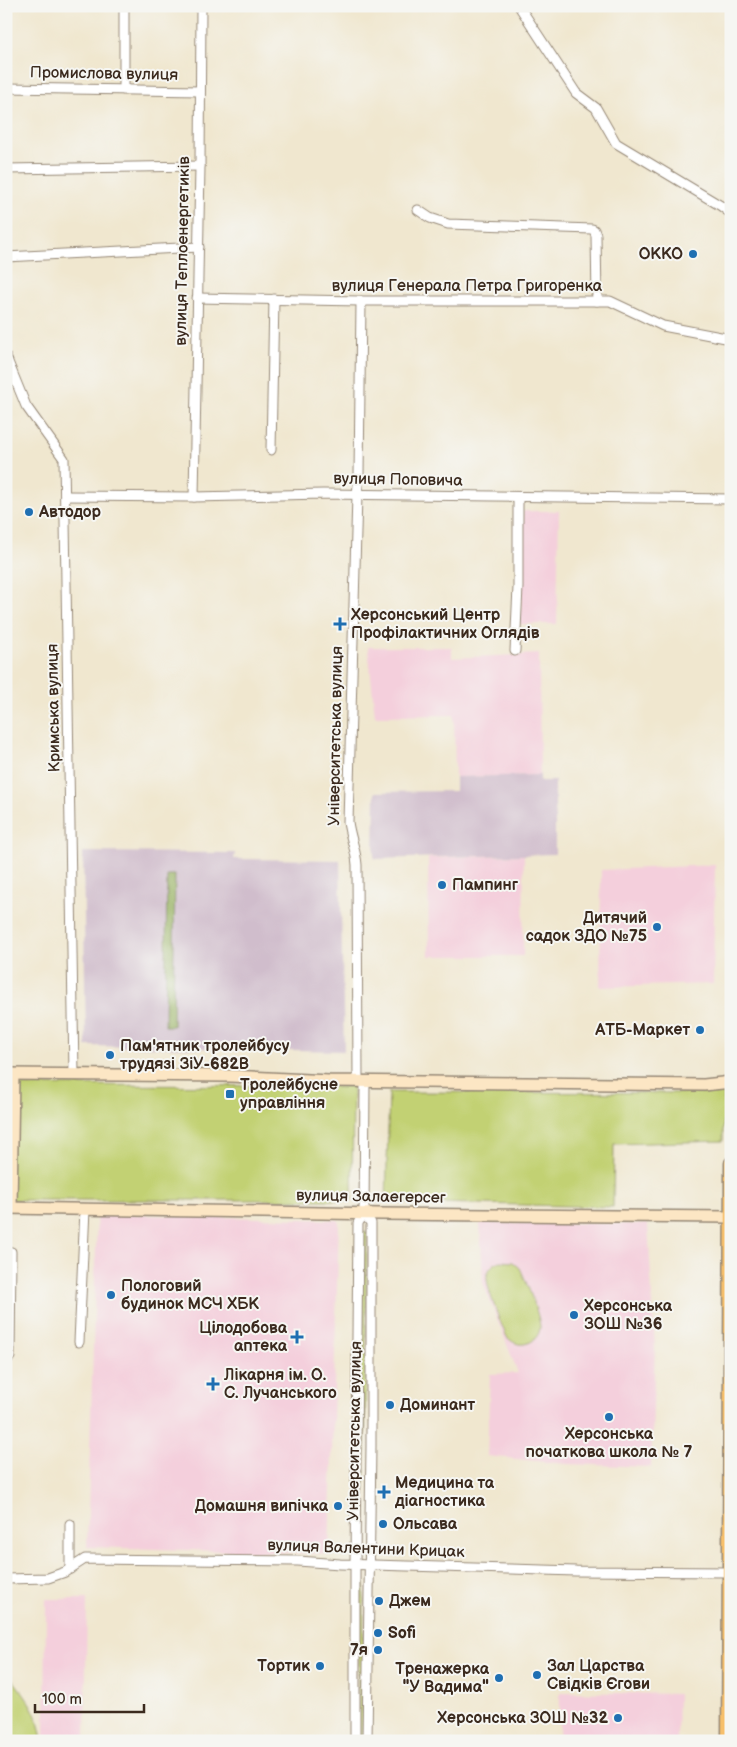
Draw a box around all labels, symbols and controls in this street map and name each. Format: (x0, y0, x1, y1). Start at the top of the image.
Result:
street label: Промислова вулиця (30, 63, 178, 85)
street label: вулиця Теплоенергетиків (172, 155, 194, 346)
place label: ОККО (639, 245, 683, 264)
marker: ОККО (687, 248, 699, 260)
street label: вулиця Генерала Петра Григоренка (332, 277, 603, 296)
street label: вулиця Поповича (333, 469, 463, 491)
place label: Автодор (38, 503, 101, 522)
marker: Автодор (23, 506, 35, 518)
place label: Херсонський Центр Профілактичних Оглядів (350, 606, 540, 643)
marker: Херсонський Центр Профілактичних Оглядів (333, 617, 347, 631)
street label: Кримська вулиця (43, 643, 65, 772)
street label: Університетська вулиця (325, 646, 347, 826)
place label: Пампинг (452, 876, 519, 895)
marker: Пампинг (436, 879, 448, 891)
place label: Дитячий садок ЗДО №75 (526, 909, 647, 946)
marker: Дитячий садок ЗДО №75 (651, 921, 663, 933)
place label: АТБ-Маркет (594, 1021, 690, 1040)
marker: АТБ-Маркет (694, 1024, 706, 1036)
place label: Пам'ятник тролейбусу трудязі ЗіУ-682В (120, 1037, 290, 1074)
marker: Пам'ятник тролейбусу трудязі ЗіУ-682В (104, 1049, 116, 1061)
place label: Тролейбусне управління (240, 1076, 338, 1113)
marker: Тролейбусне управління (224, 1088, 236, 1100)
street label: вулиця Залаегерсег (296, 1186, 446, 1208)
place label: Пологовий будинок МСЧ ХБК (121, 1277, 259, 1314)
marker: Пологовий будинок МСЧ ХБК (105, 1289, 117, 1301)
place label: Херсонська ЗОШ №36 (583, 1297, 673, 1334)
marker: Херсонська ЗОШ №36 (568, 1309, 580, 1321)
place label: Цiлодобова аптека (199, 1319, 288, 1356)
marker: Цiлодобова аптека (291, 1331, 303, 1343)
street label: Університетська вулиця (344, 1341, 366, 1521)
place label: Лікарня ім. О. С. Лучанського (223, 1366, 337, 1403)
marker: Лікарня ім. О. С. Лучанського (206, 1377, 220, 1391)
place label: Доминант (400, 1396, 475, 1415)
marker: Доминант (384, 1399, 396, 1411)
marker: Херсонська початкова школа № 7 (603, 1411, 615, 1423)
place label: Херсонська початкова школа № 7 (526, 1425, 693, 1462)
place label: Медицина та діагностика (394, 1474, 495, 1511)
marker: Медицина та діагностика (377, 1485, 391, 1499)
place label: Домашня випічка (195, 1497, 329, 1516)
marker: Домашня випічка (332, 1500, 344, 1512)
place label: Ольсава (393, 1515, 458, 1534)
marker: Ольсава (377, 1518, 389, 1530)
street label: вулиця Валентини Крицак (267, 1536, 465, 1562)
place label: Джем (389, 1592, 431, 1611)
marker: Джем (373, 1595, 385, 1607)
place label: Sofi (388, 1624, 416, 1643)
marker: Sofi (372, 1627, 384, 1639)
place label: 7я (350, 1641, 368, 1660)
marker: 7я (372, 1644, 384, 1656)
place label: Тортик (257, 1657, 310, 1676)
place label: Зал Царства Свідків Єгови (547, 1657, 650, 1694)
marker: Тортик (314, 1660, 326, 1672)
place label: Тренажерка "У Вадима" (395, 1660, 490, 1697)
marker: Зал Царства Свідків Єгови (531, 1669, 543, 1681)
marker: Тренажерка "У Вадима" (493, 1672, 505, 1684)
scale bar (35, 1682, 144, 1714)
text: 100 m (42, 1690, 82, 1709)
place label: Херсонська ЗОШ №32 (436, 1709, 608, 1728)
marker: Херсонська ЗОШ №32 (612, 1712, 624, 1724)

